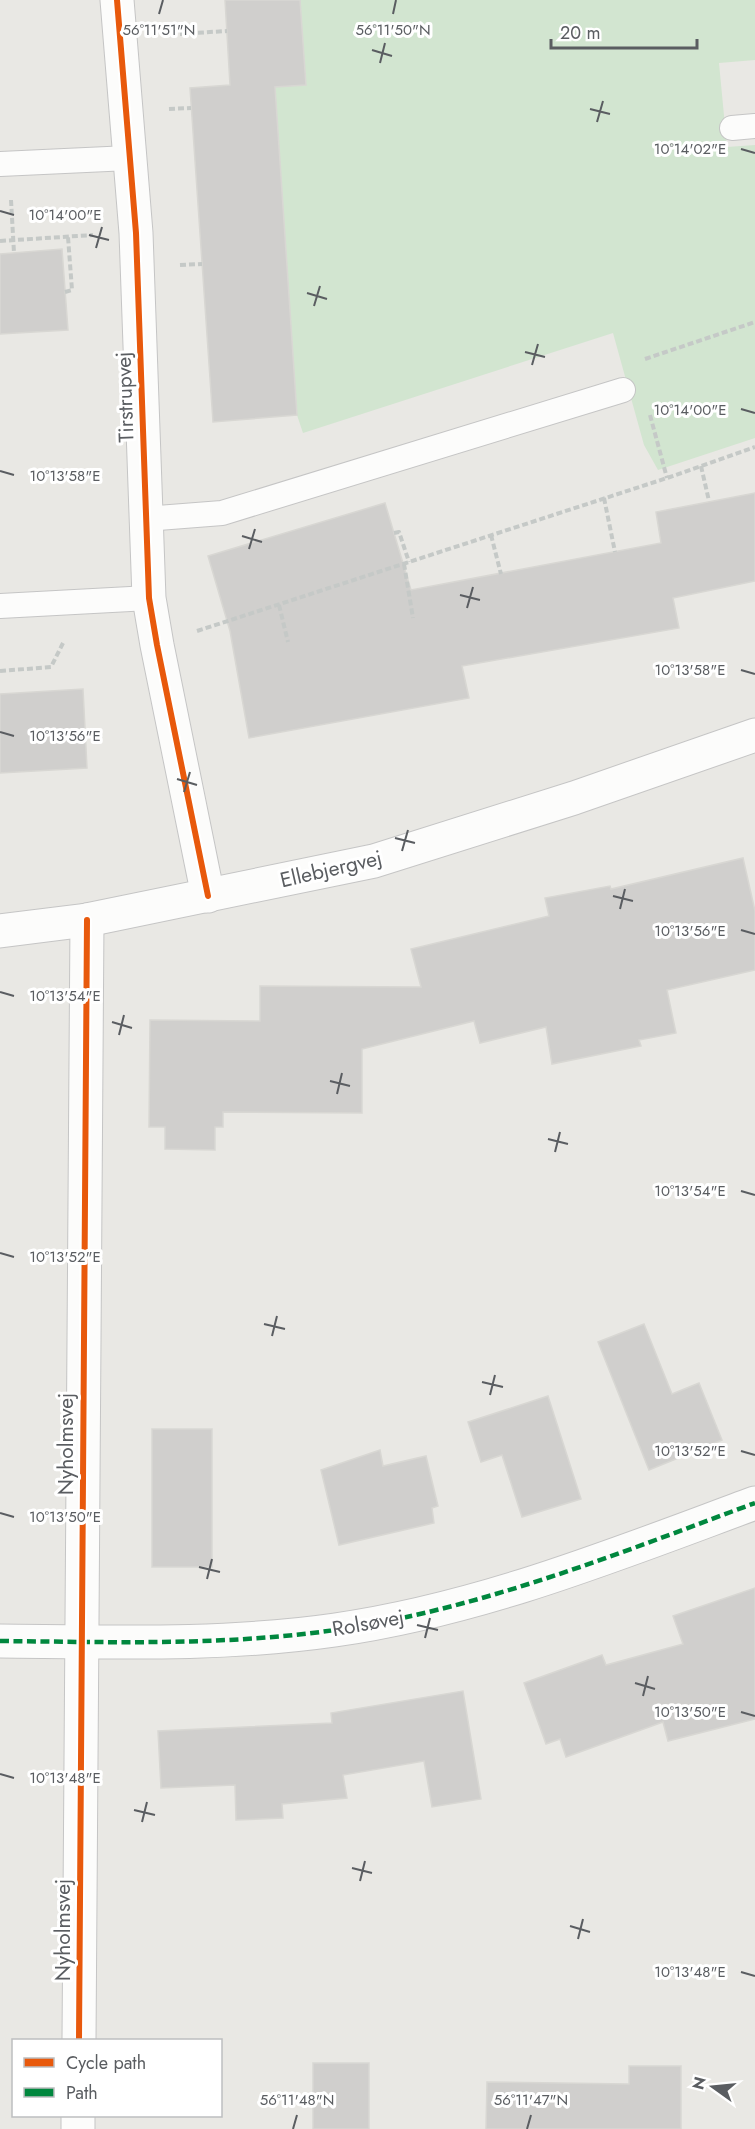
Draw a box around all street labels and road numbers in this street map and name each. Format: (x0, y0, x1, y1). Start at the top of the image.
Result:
street label: Tirstrupvej (108, 351, 142, 443)
street label: Ellebjergvej (277, 843, 385, 895)
street label: Nyholmsvej (51, 1393, 81, 1495)
street label: Rolsøvej (330, 1602, 406, 1644)
street label: Nyholmsvej (48, 1879, 78, 1981)

